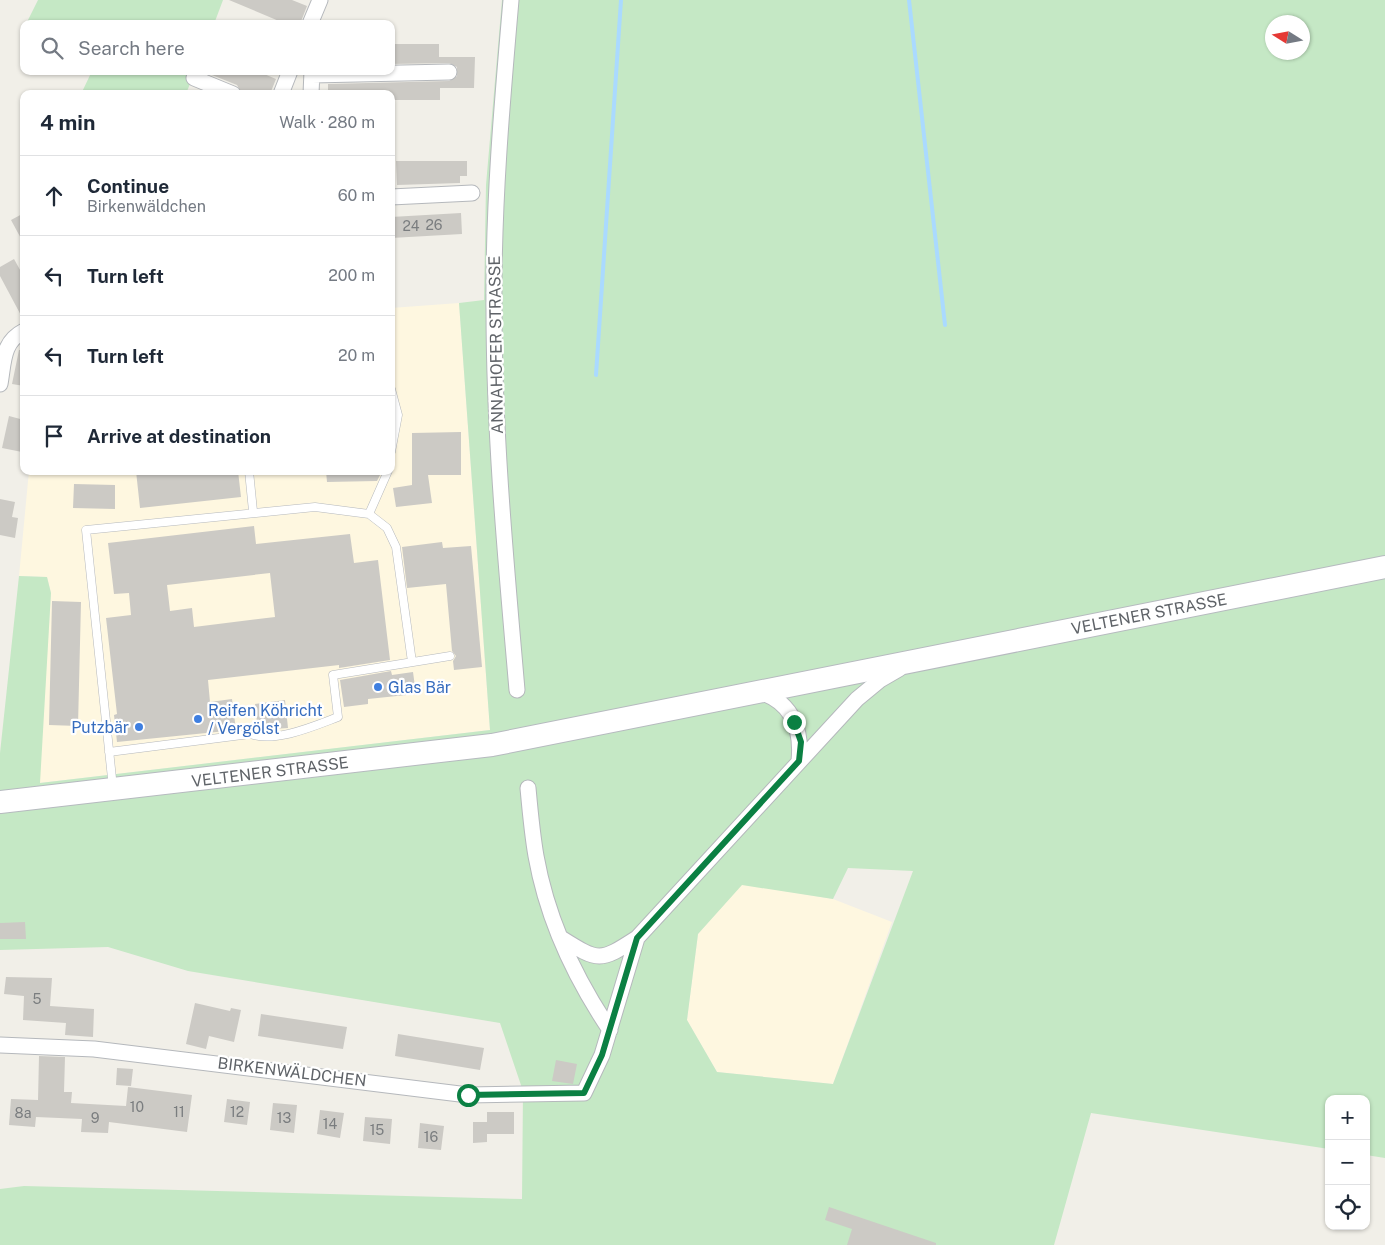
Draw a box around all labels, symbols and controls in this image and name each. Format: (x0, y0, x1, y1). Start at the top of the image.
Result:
north arrow (1265, 15, 1310, 60)
search box (20, 20, 395, 75)
icon: search (38, 34, 66, 62)
text: Search here (78, 37, 185, 59)
text: 4 min (40, 110, 95, 135)
text: Walk · 280 m (279, 113, 375, 132)
text: Continue (87, 175, 169, 197)
icon: ahead (40, 182, 68, 210)
text: 60 m (338, 186, 375, 205)
text: Birkenwäldchen (87, 197, 206, 216)
house number: 26 (425, 217, 443, 233)
house number: 24 (402, 218, 420, 234)
street label: ANNAHOFER STRASSE (485, 256, 507, 434)
icon: left (40, 262, 68, 290)
text: Turn left (87, 265, 164, 287)
text: 200 m (328, 266, 375, 285)
icon: left (40, 342, 68, 370)
text: Turn left (87, 345, 164, 367)
text: 20 m (338, 346, 375, 365)
icon: arrive (40, 422, 68, 450)
text: Arrive at destination (87, 425, 271, 447)
street label: VELTENER STRASSE (1070, 590, 1228, 638)
place label: Glas Bär (388, 678, 451, 697)
marker: Glas Bär (372, 681, 384, 693)
place label: Reifen Köhricht / Vergölst (208, 701, 323, 738)
route end (783, 711, 806, 734)
marker: Reifen Köhricht / Vergölst (192, 713, 204, 725)
place label: Putzbär (71, 718, 129, 737)
marker: Putzbär (133, 721, 145, 733)
street label: VELTENER STRASSE (190, 753, 350, 791)
house number: 5 (33, 991, 42, 1007)
street label: BIRKENWÄLDCHEN (217, 1052, 368, 1091)
route start (457, 1084, 480, 1107)
map controls (1325, 1095, 1370, 1230)
button: + (1325, 1095, 1370, 1140)
house number: 10 (130, 1099, 144, 1115)
house number: 11 (173, 1104, 185, 1120)
house number: 12 (230, 1104, 244, 1120)
house number: 8a (15, 1105, 31, 1121)
house number: 9 (91, 1110, 100, 1126)
house number: 13 (277, 1110, 291, 1126)
house number: 14 (323, 1116, 337, 1132)
house number: 15 (370, 1122, 384, 1138)
house number: 16 (424, 1129, 438, 1145)
button: − (1325, 1140, 1370, 1185)
button: locate (1325, 1185, 1370, 1230)

